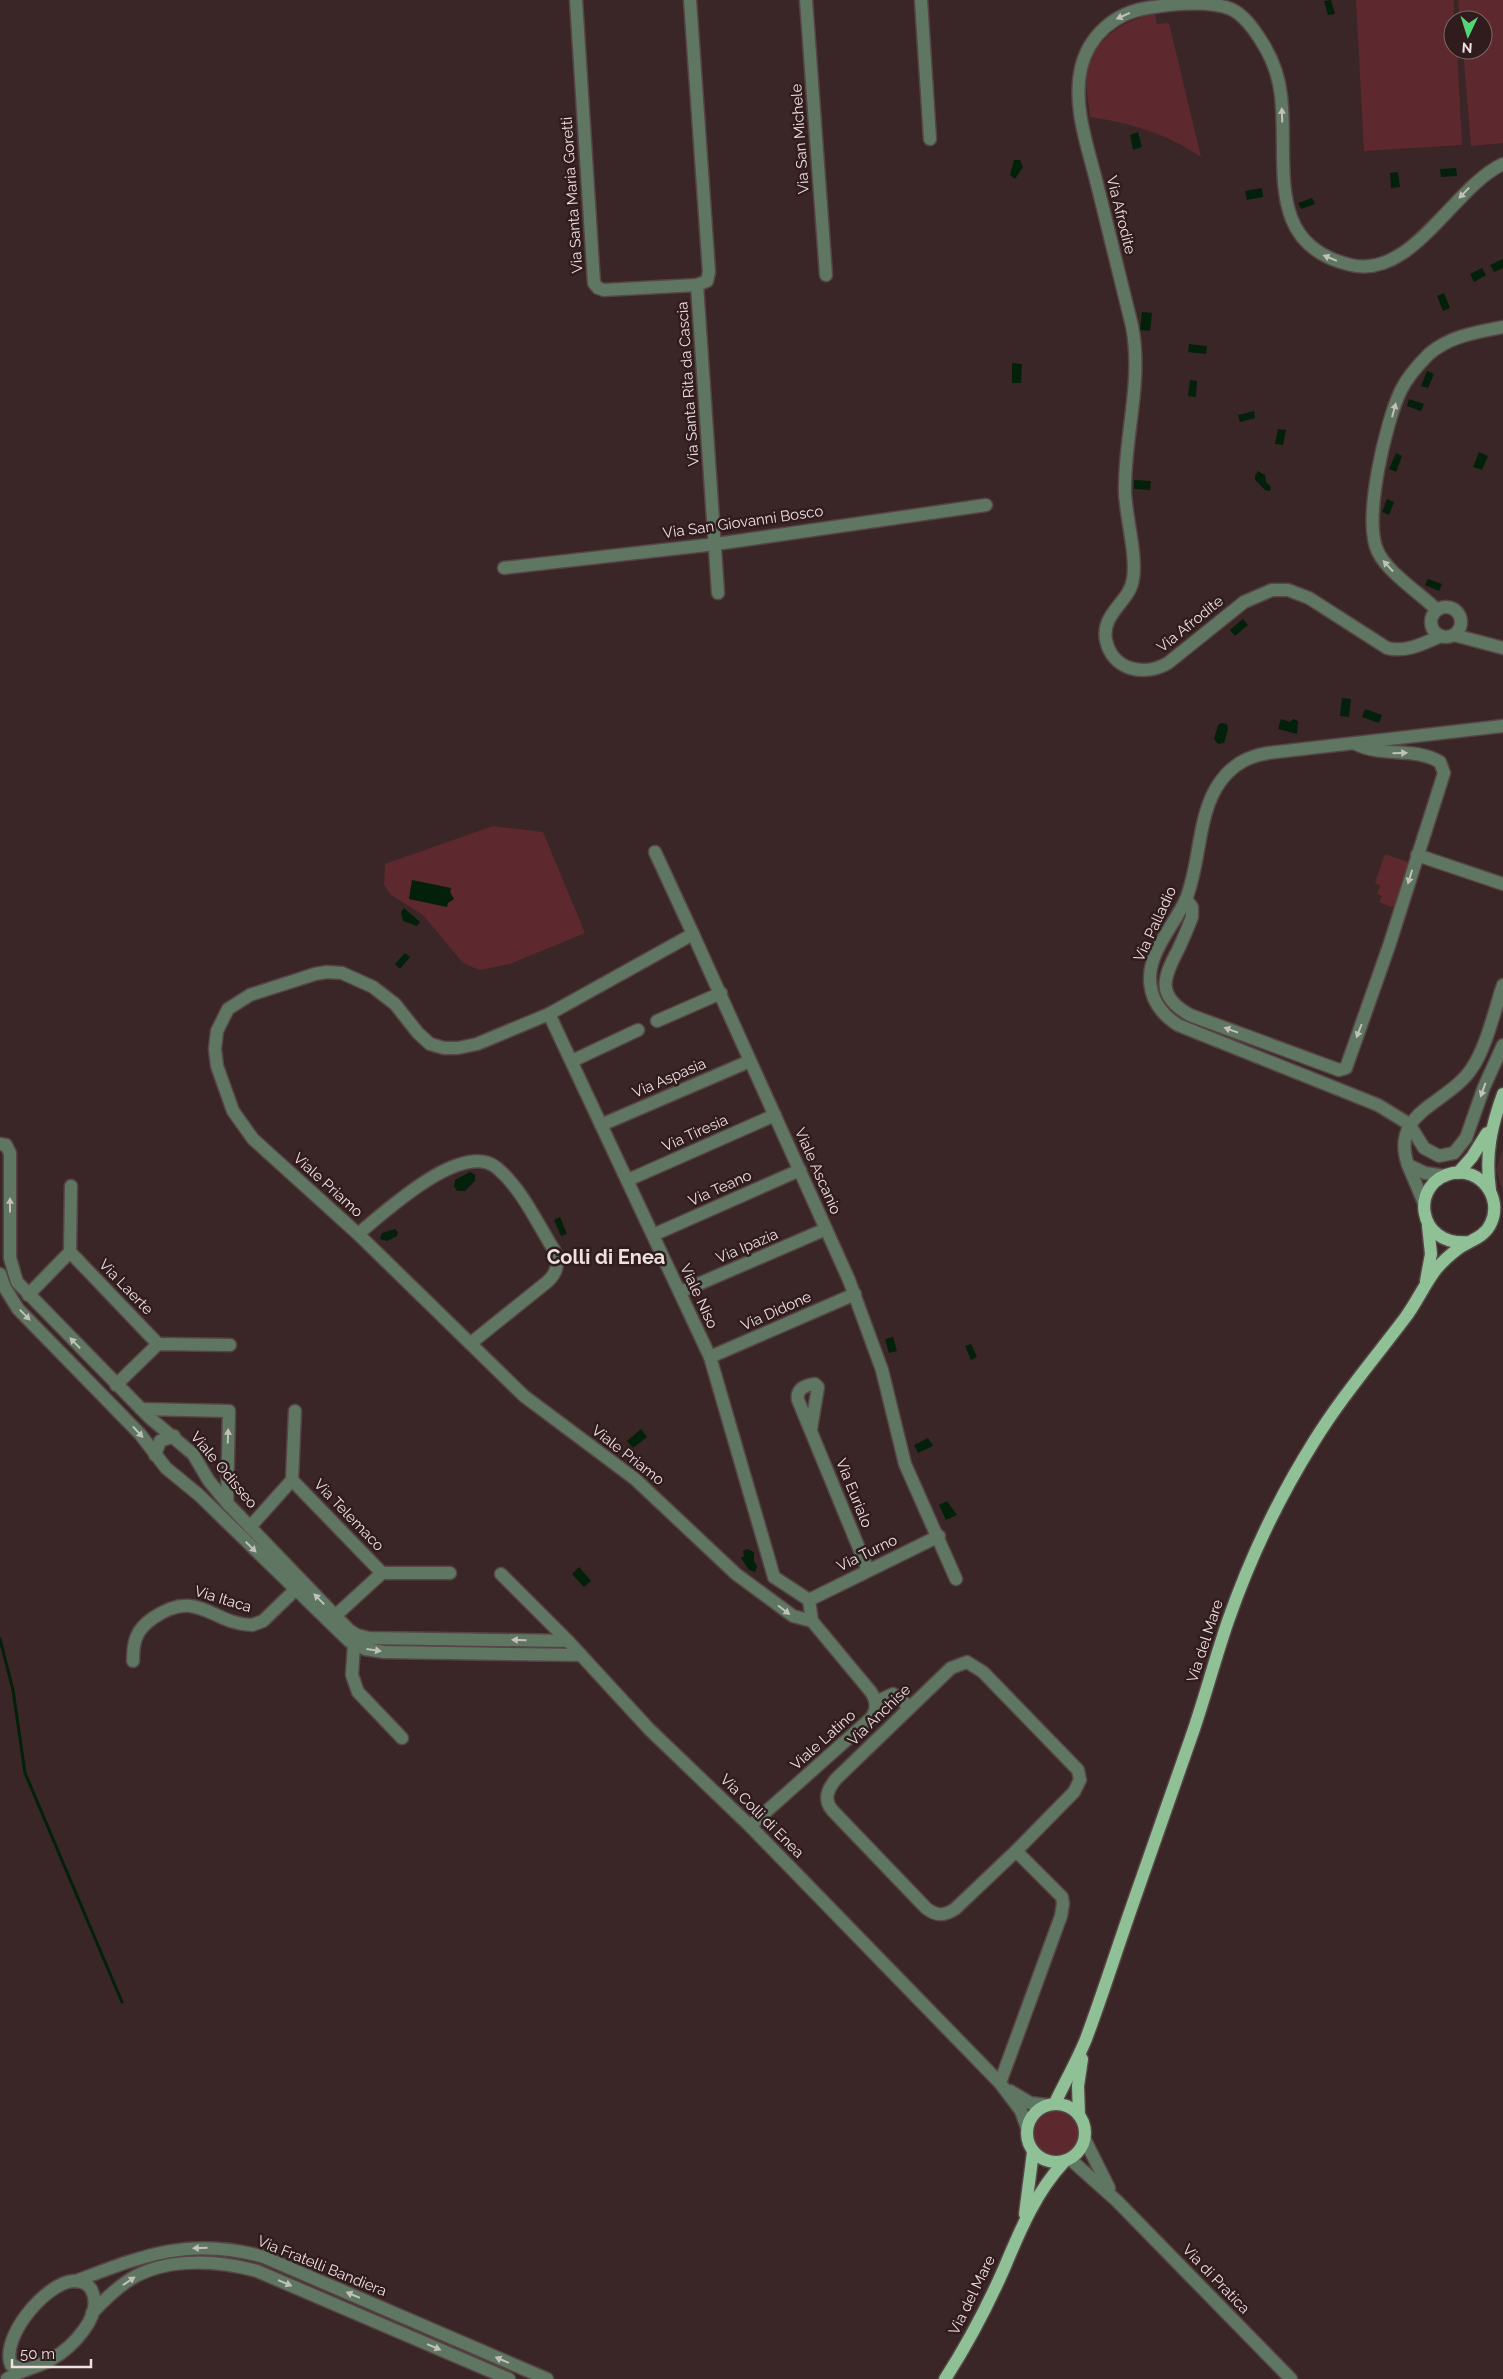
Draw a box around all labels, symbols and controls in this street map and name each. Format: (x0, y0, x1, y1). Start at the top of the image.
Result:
north arrow (1443, 10, 1493, 60)
one-way arrow (1116, 12, 1130, 20)
text: N (1461, 40, 1473, 56)
street label: Via San Michele (787, 83, 813, 195)
one-way arrow (1278, 106, 1286, 122)
street label: Via Santa Maria Goretti (558, 116, 586, 274)
street label: Via Afrodite (1103, 174, 1139, 256)
one-way arrow (1458, 187, 1470, 199)
one-way arrow (1322, 254, 1337, 262)
street label: Via Santa Rita da Cascia (673, 301, 703, 467)
one-way arrow (1390, 403, 1398, 418)
street label: Via San Giovanni Bosco (662, 502, 824, 542)
one-way arrow (1382, 560, 1394, 572)
street label: Via Afrodite (1153, 592, 1227, 656)
one-way arrow (1393, 748, 1409, 756)
one-way arrow (1405, 869, 1413, 884)
street label: Via Palladio (1130, 884, 1180, 964)
one-way arrow (1355, 1024, 1363, 1039)
one-way arrow (1223, 1026, 1238, 1034)
street label: Via Aspasia (629, 1054, 709, 1102)
one-way arrow (1479, 1083, 1487, 1098)
street label: Via Tiresia (659, 1111, 731, 1155)
street label: Viale Ascanio (791, 1125, 845, 1217)
street label: Viale Priamo (290, 1149, 366, 1221)
street label: Via Teano (686, 1166, 754, 1210)
one-way arrow (6, 1197, 14, 1213)
street label: Via Ipazia (713, 1225, 781, 1267)
district label: Colli di Enea (547, 1245, 665, 1269)
street label: Via Laerte (95, 1256, 157, 1319)
street label: Viale Niso (676, 1261, 722, 1331)
street label: Via Didone (738, 1287, 814, 1335)
one-way arrow (19, 1309, 31, 1321)
one-way arrow (69, 1337, 81, 1349)
street label: Viale Priamo (588, 1421, 668, 1489)
one-way arrow (132, 1426, 144, 1438)
street label: Viale Odisseo (187, 1428, 261, 1512)
one-way arrow (225, 1428, 233, 1444)
street label: Via Eurialo (832, 1456, 876, 1530)
street label: Via Telemaco (310, 1475, 388, 1555)
street label: Via Turno (834, 1531, 900, 1575)
one-way arrow (245, 1541, 257, 1553)
street label: Via Itaca (192, 1582, 254, 1616)
one-way arrow (313, 1593, 325, 1605)
street label: Via del Mare (1183, 1597, 1227, 1685)
one-way arrow (777, 1604, 790, 1615)
one-way arrow (511, 1636, 527, 1644)
one-way arrow (366, 1647, 382, 1655)
street label: Via Anchise (844, 1681, 914, 1749)
street label: Viale Latino (787, 1706, 859, 1774)
street label: Via Colli di Enea (716, 1770, 808, 1862)
street label: Via Fratelli Bandiera (255, 2232, 389, 2300)
street label: Via di Pratica (1179, 2241, 1253, 2317)
one-way arrow (191, 2244, 207, 2252)
street label: Via del Mare (945, 2252, 999, 2338)
one-way arrow (122, 2276, 136, 2286)
one-way arrow (278, 2280, 292, 2288)
one-way arrow (346, 2291, 360, 2299)
scale bar (12, 2336, 91, 2368)
one-way arrow (427, 2343, 442, 2351)
text: 50 m (20, 2345, 55, 2363)
one-way arrow (495, 2355, 509, 2363)

